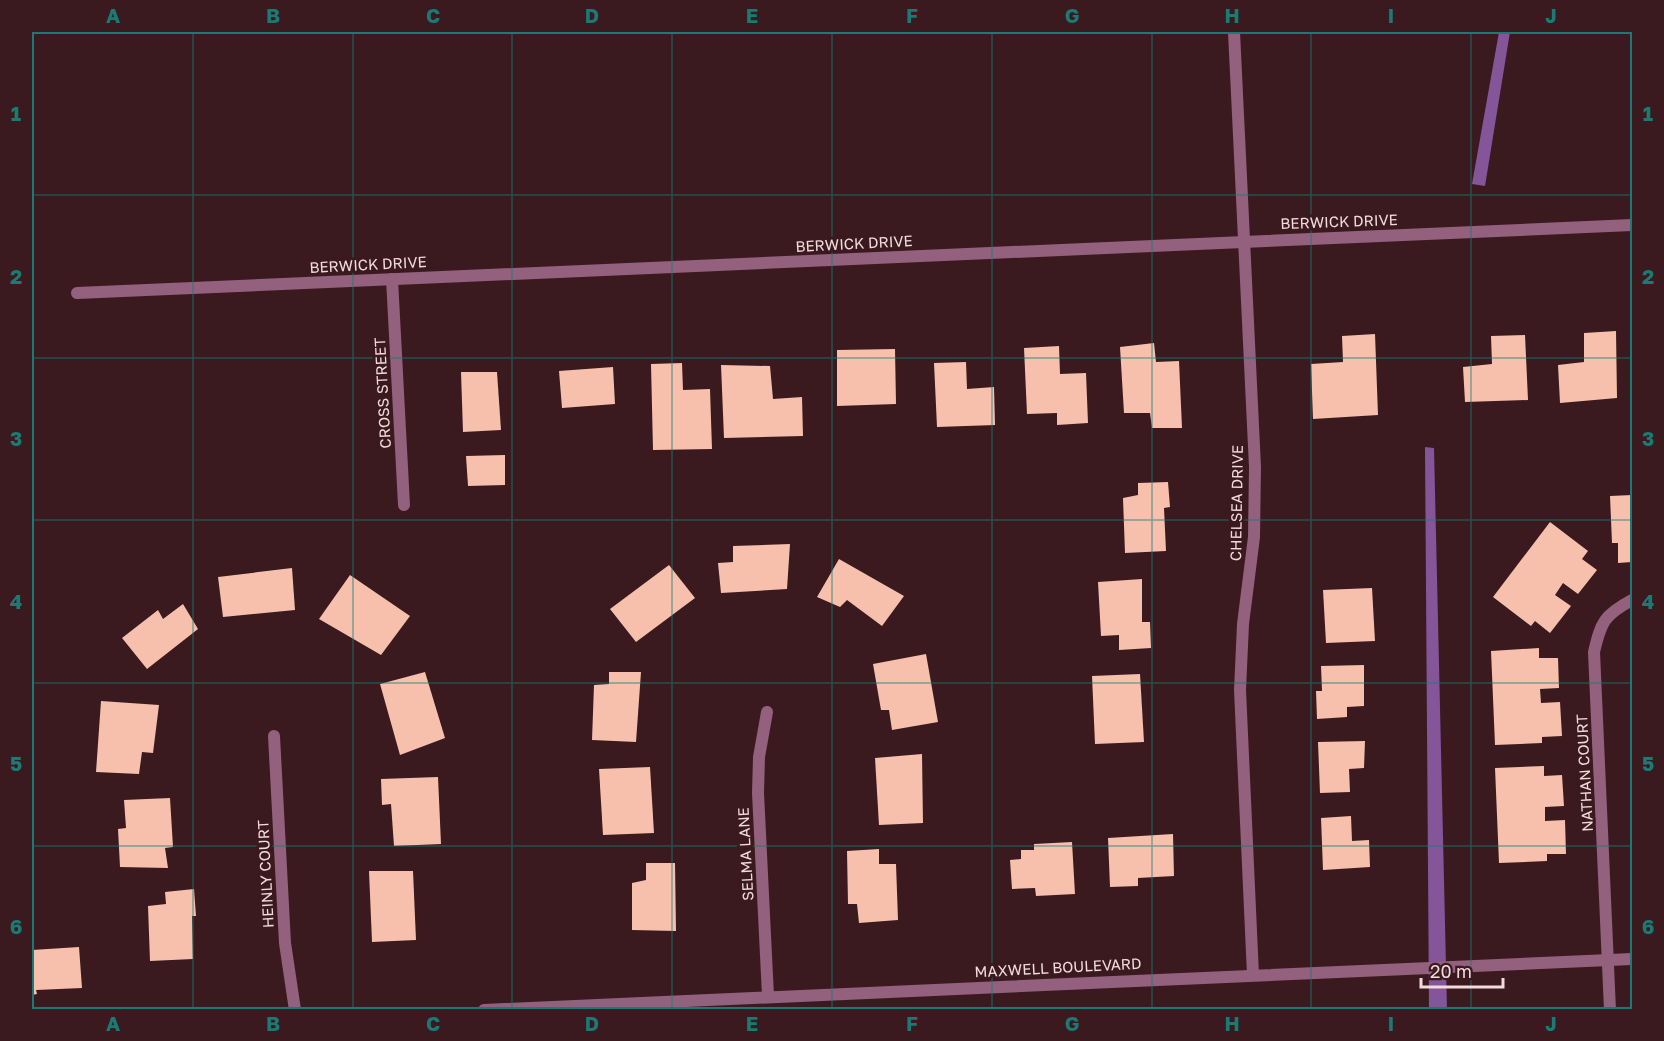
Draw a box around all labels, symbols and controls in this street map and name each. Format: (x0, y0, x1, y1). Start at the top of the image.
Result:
text: A (106, 3, 120, 27)
text: B (266, 3, 280, 27)
text: C (426, 3, 440, 27)
text: D (585, 3, 599, 27)
text: E (746, 3, 758, 27)
text: F (906, 3, 918, 27)
text: G (1065, 3, 1079, 27)
text: H (1224, 3, 1240, 27)
text: I (1388, 3, 1394, 27)
text: J (1545, 3, 1557, 27)
text: 1 (11, 101, 21, 125)
text: 1 (1643, 101, 1653, 125)
street label: BERWICK DRIVE (1280, 210, 1398, 232)
street label: BERWICK DRIVE (795, 231, 913, 255)
street label: BERWICK DRIVE (309, 252, 427, 276)
text: 2 (10, 264, 22, 288)
text: 2 (1642, 264, 1654, 288)
street label: CROSS STREET (370, 337, 394, 449)
text: 3 (10, 426, 22, 450)
text: 3 (1642, 426, 1654, 450)
street label: CHELSEA DRIVE (1226, 445, 1246, 561)
text: 4 (10, 589, 22, 613)
text: 4 (1642, 589, 1654, 613)
street label: NATHAN COURT (1572, 714, 1596, 832)
text: 5 (10, 751, 22, 775)
text: 5 (1642, 751, 1654, 775)
street label: SELMA LANE (734, 807, 756, 901)
street label: HEINLY COURT (253, 819, 277, 929)
text: 6 (10, 914, 22, 938)
text: 6 (1642, 914, 1654, 938)
scale bar (1421, 951, 1504, 989)
street label: MAXWELL BOULEVARD (974, 954, 1142, 980)
text: 20 m (1430, 960, 1472, 982)
text: A (106, 1011, 120, 1035)
text: B (266, 1011, 280, 1035)
text: C (426, 1011, 440, 1035)
text: D (585, 1011, 599, 1035)
text: E (746, 1011, 758, 1035)
text: F (906, 1011, 918, 1035)
text: G (1065, 1011, 1079, 1035)
text: H (1224, 1011, 1240, 1035)
text: I (1388, 1011, 1394, 1035)
text: J (1545, 1011, 1557, 1035)

